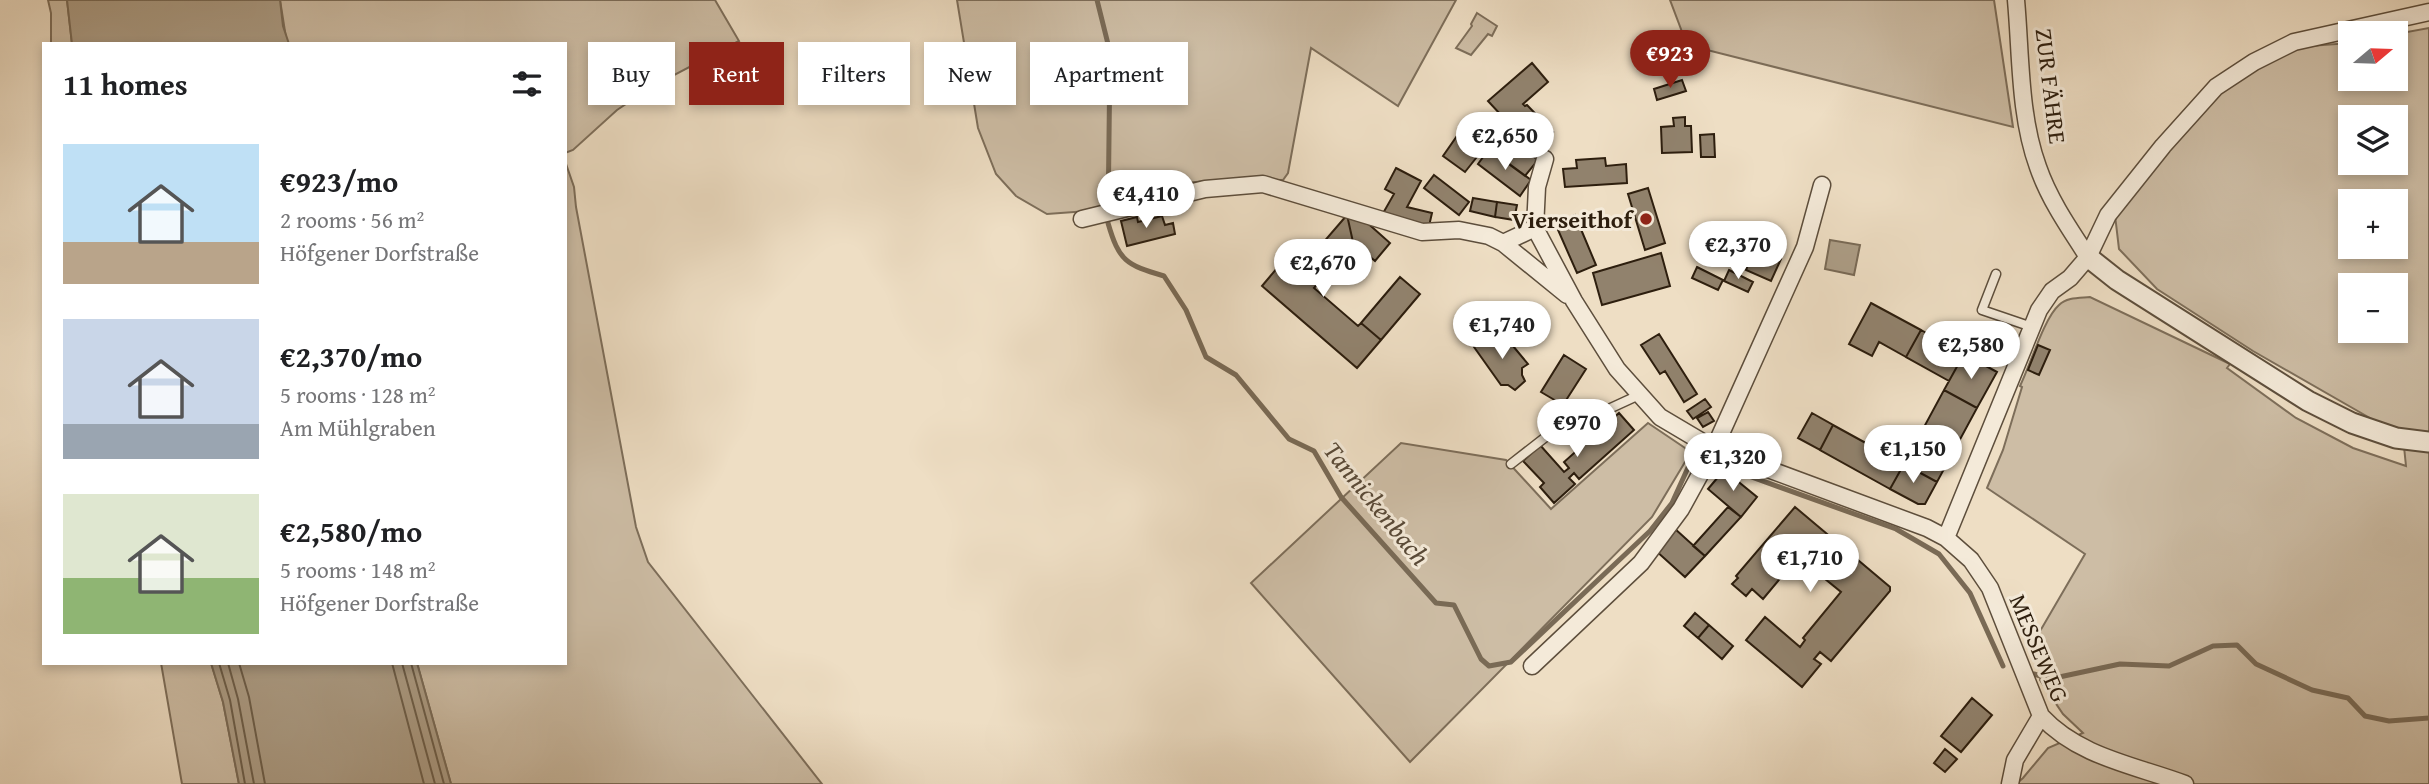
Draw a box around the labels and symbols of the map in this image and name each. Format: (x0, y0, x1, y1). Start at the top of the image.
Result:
north arrow (2338, 21, 2408, 91)
street label: ZUR FÄHRE (2027, 26, 2075, 146)
pin: €923 (1629, 31, 1711, 90)
pin: €2,650 (1448, 113, 1562, 172)
pin: €4,410 (1089, 170, 1203, 230)
place label: Vierseithof (1512, 202, 1635, 237)
marker: Vierseithof (1638, 211, 1654, 227)
pin: €2,370 (1681, 222, 1795, 281)
pin: €2,670 (1266, 240, 1380, 299)
pin: €1,740 (1445, 302, 1559, 361)
pin: €2,580 (1914, 322, 2028, 381)
pin: €970 (1536, 400, 1618, 459)
pin: €1,150 (1856, 426, 1970, 485)
water label: Tannickenbach (1314, 432, 1440, 574)
pin: €1,320 (1676, 434, 1790, 493)
pin: €1,710 (1753, 534, 1867, 594)
street label: MESSEWEG (2001, 589, 2077, 707)

